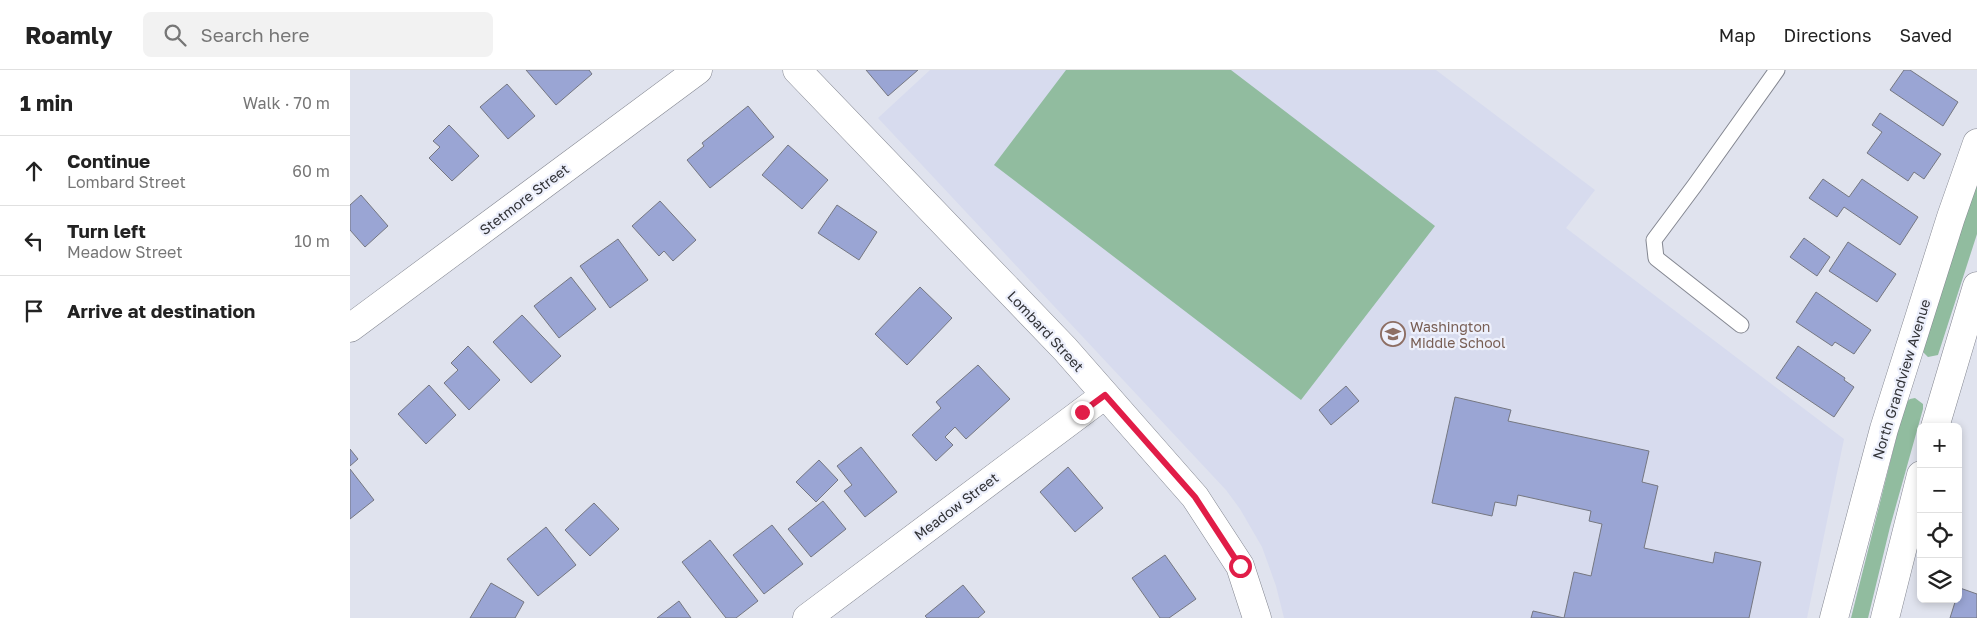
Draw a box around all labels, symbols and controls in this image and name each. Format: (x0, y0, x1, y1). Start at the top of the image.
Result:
search box (143, 12, 493, 57)
text: Roamly (25, 20, 113, 49)
icon: search (161, 21, 189, 49)
text: Search here (201, 23, 309, 46)
text: Map (1719, 24, 1755, 46)
text: Directions (1783, 24, 1871, 46)
text: Saved (1899, 24, 1952, 46)
text: 1 min (20, 90, 73, 116)
text: Walk · 70 m (243, 93, 330, 113)
text: Continue (67, 149, 150, 172)
icon: ahead (20, 157, 48, 185)
street label: Stetmore Street (476, 160, 572, 238)
text: 60 m (292, 161, 330, 181)
text: Lombard Street (67, 172, 186, 192)
text: Turn left (67, 219, 146, 242)
icon: left (20, 227, 48, 255)
text: 10 m (294, 231, 330, 251)
text: Meadow Street (67, 242, 183, 262)
street label: Lombard Street (1004, 287, 1088, 375)
icon: arrive (20, 297, 48, 325)
street label: North Grandview Avenue (1869, 297, 1933, 461)
text: Arrive at destination (67, 299, 255, 322)
place label: Washington Middle School (1410, 318, 1505, 351)
school or university icon: Washington Middle School (1380, 321, 1406, 347)
route end (1071, 401, 1094, 424)
map controls (1917, 423, 1962, 603)
button: + (1917, 423, 1962, 468)
button: − (1917, 468, 1962, 513)
street label: Meadow Street (910, 469, 1002, 543)
button: locate (1917, 513, 1962, 558)
route start (1229, 555, 1252, 578)
button: layers (1917, 558, 1962, 603)

